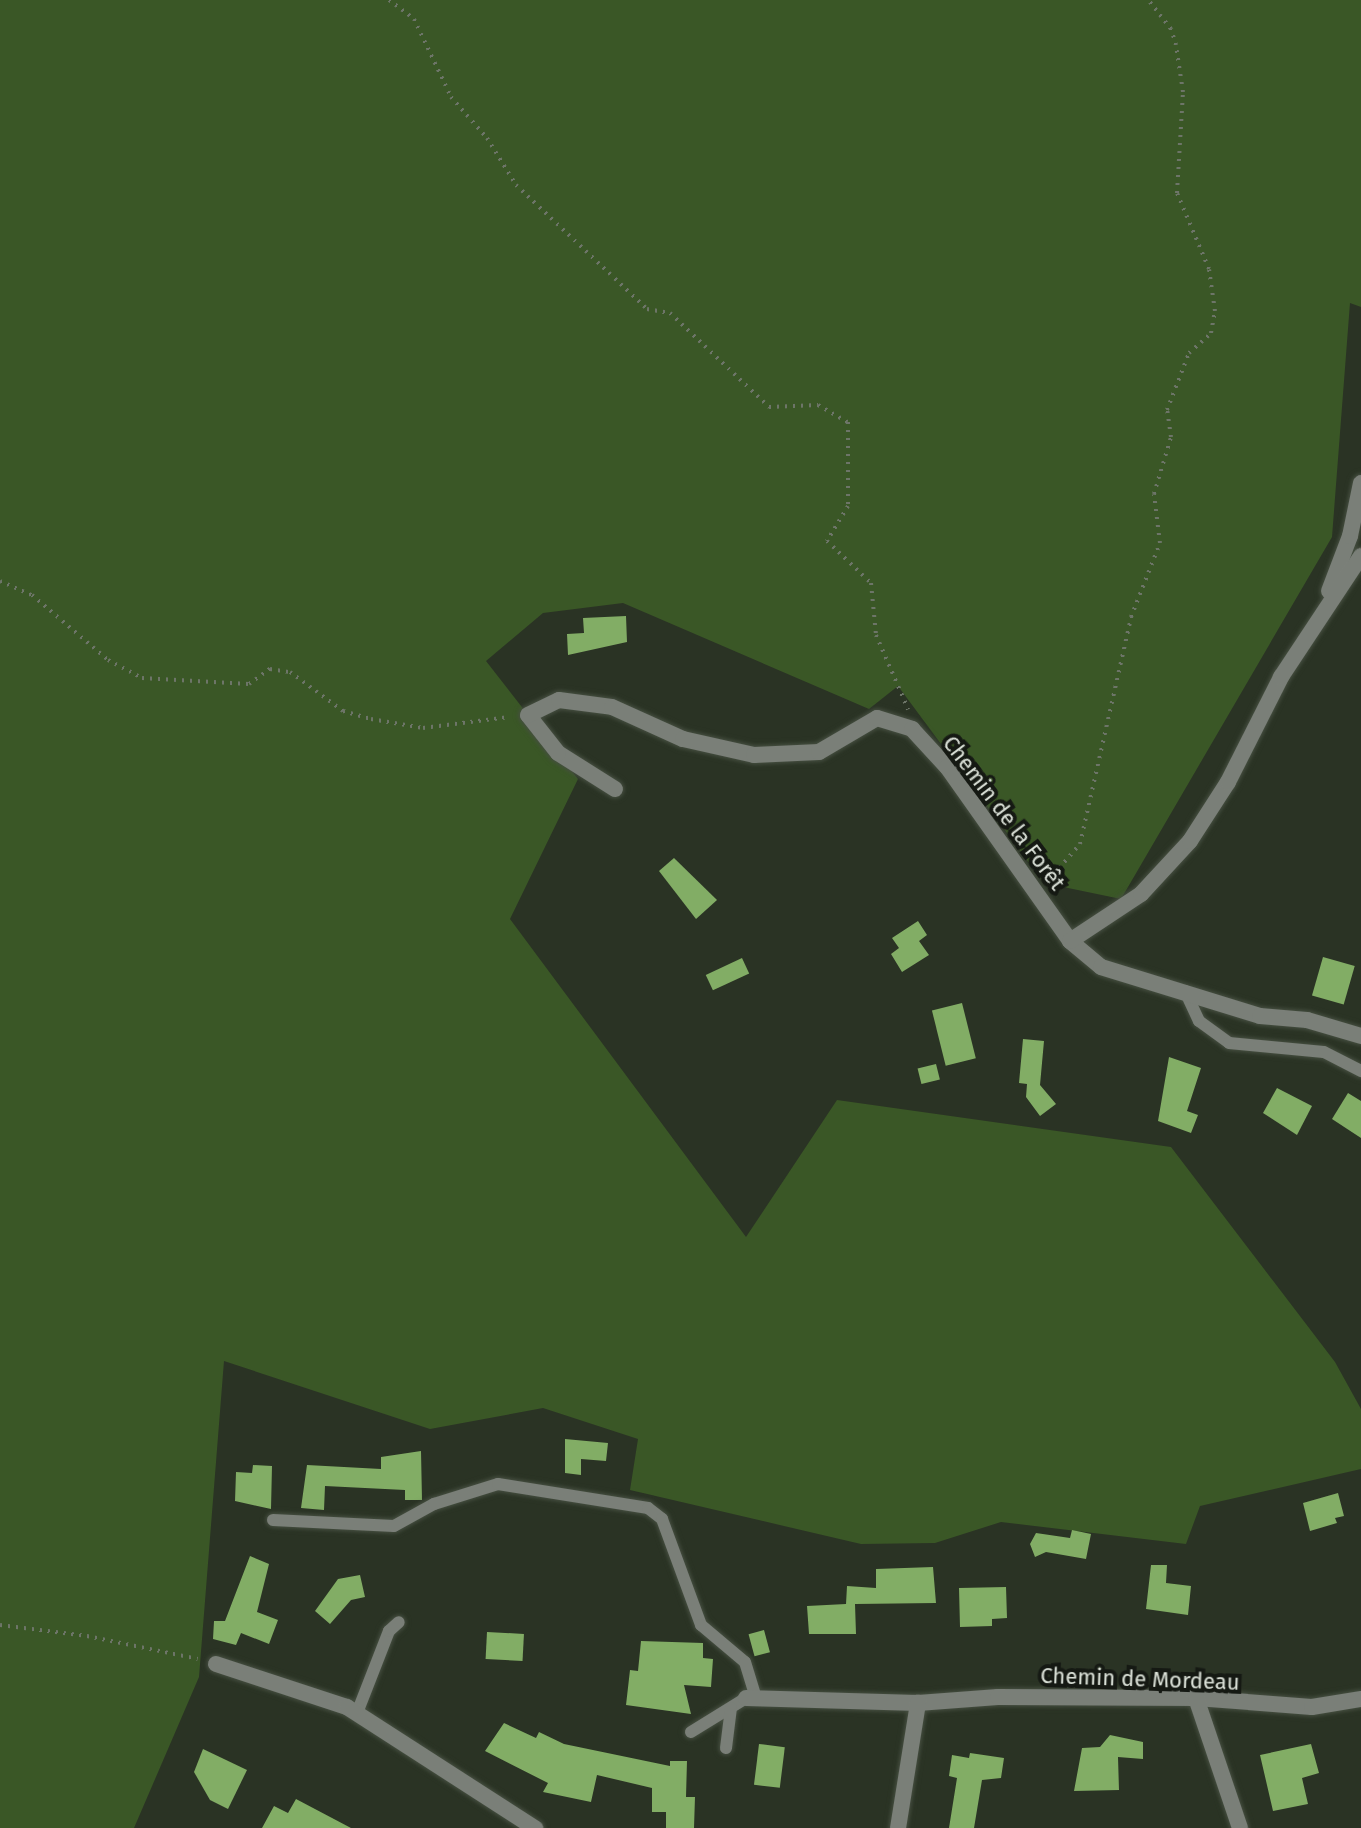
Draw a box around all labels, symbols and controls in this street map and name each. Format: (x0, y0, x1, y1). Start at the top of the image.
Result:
street label: Chemin de la Forêt (937, 731, 1071, 895)
street label: Chemin de Mordeau (1040, 1662, 1240, 1696)

